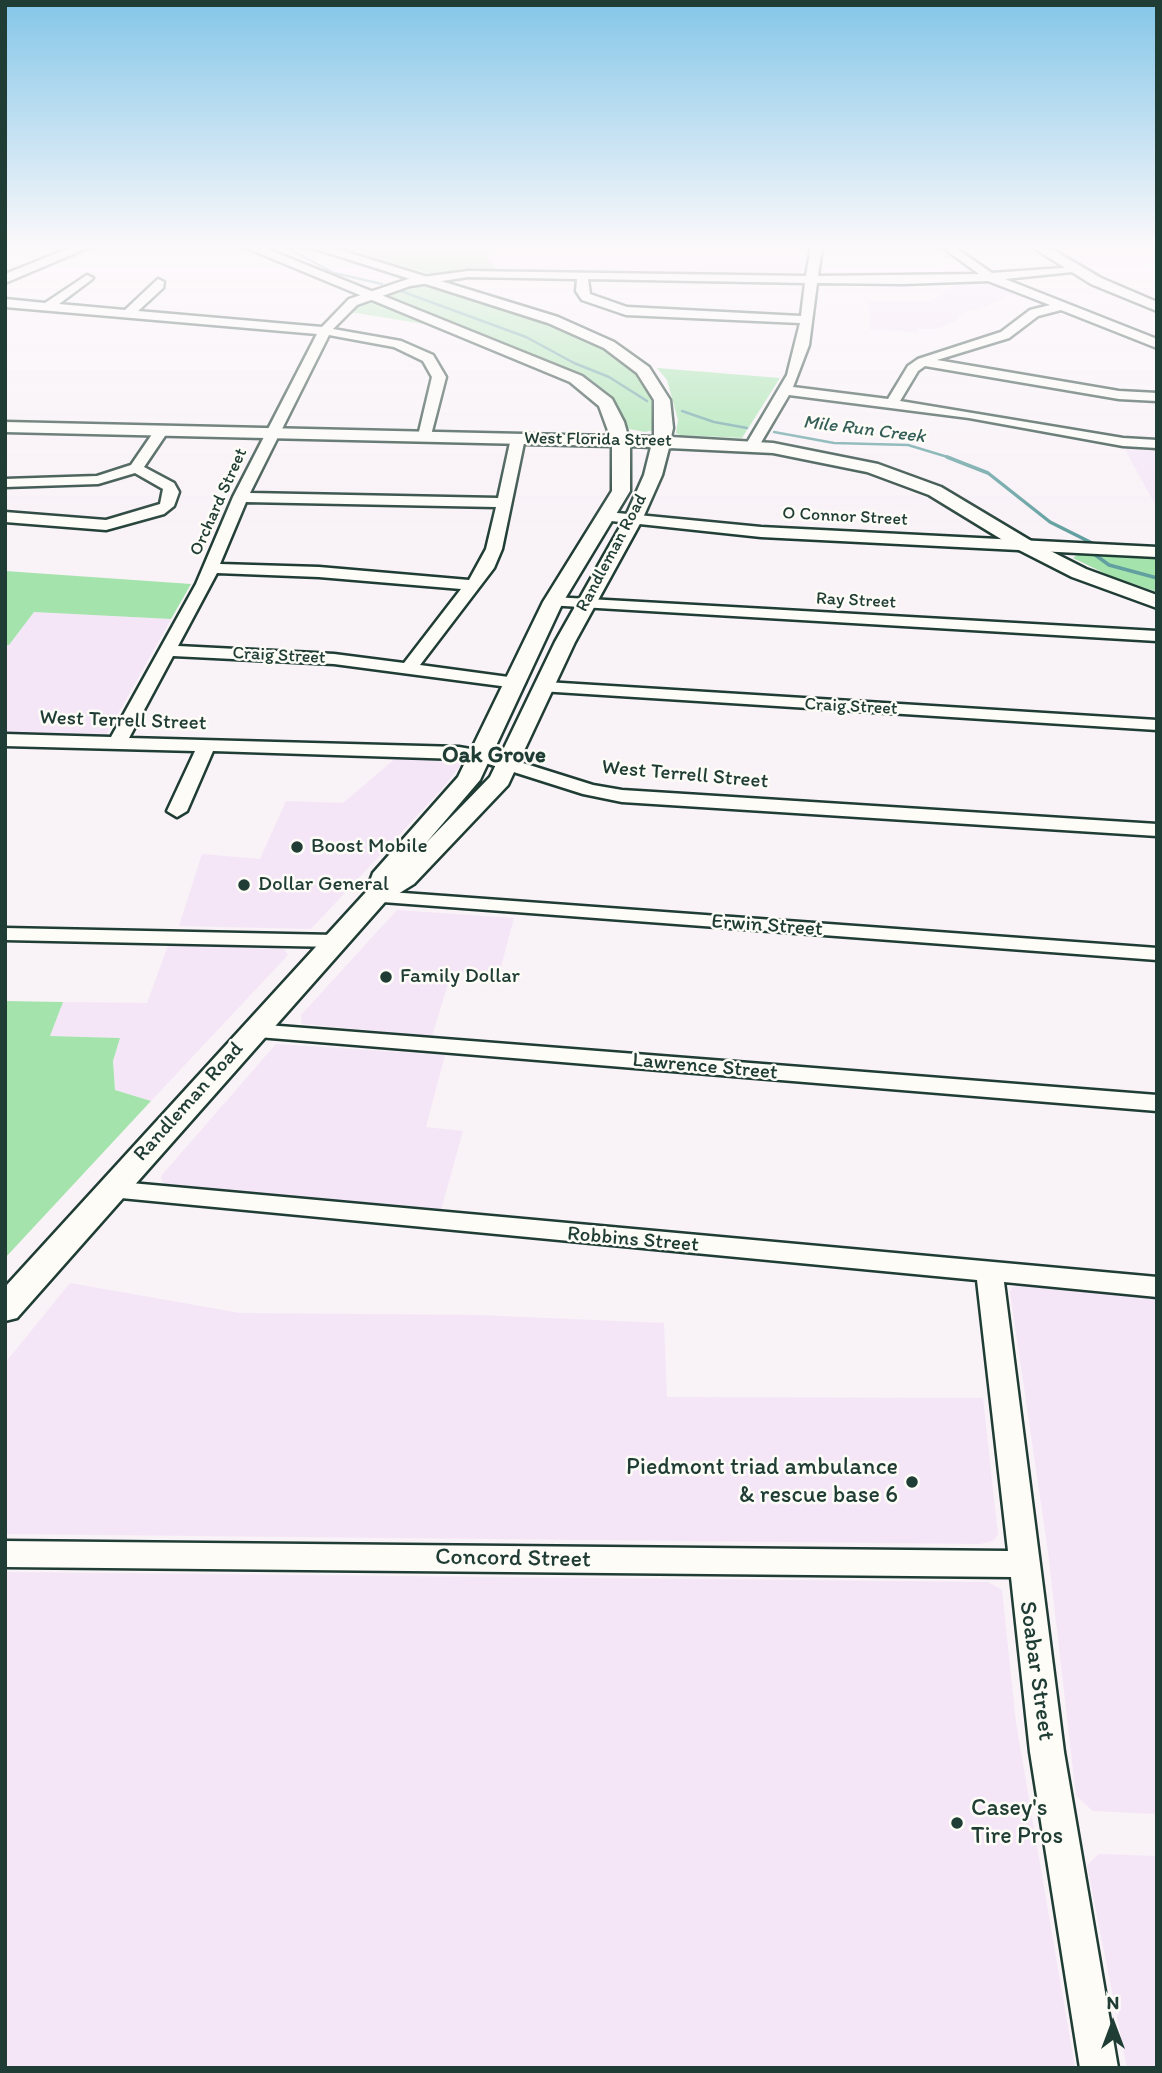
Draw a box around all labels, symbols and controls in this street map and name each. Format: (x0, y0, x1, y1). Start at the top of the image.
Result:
water label: Mile Run Creek (802, 411, 926, 449)
street label: West Florida Street (524, 428, 672, 452)
street label: Orchard Street (186, 445, 252, 559)
street label: Randleman Road (572, 490, 652, 616)
street label: O Connor Street (782, 503, 908, 531)
street label: Ray Street (815, 588, 897, 614)
street label: Craig Street (232, 643, 326, 669)
street label: Craig Street (804, 694, 898, 720)
street label: West Terrell Street (39, 705, 207, 737)
district label: Oak Grove (442, 742, 546, 770)
street label: West Terrell Street (601, 755, 769, 795)
place label: Boost Mobile (311, 834, 428, 860)
marker: Boost Mobile (289, 839, 305, 855)
place label: Dollar General (258, 872, 389, 898)
marker: Dollar General (236, 877, 252, 893)
street label: Erwin Street (710, 910, 824, 942)
place label: Family Dollar (400, 964, 520, 990)
marker: Family Dollar (378, 969, 394, 985)
street label: Randleman Road (129, 1037, 249, 1167)
street label: Lawrence Street (631, 1048, 779, 1086)
street label: Robbins Street (566, 1222, 700, 1258)
place label: Piedmont triad ambulance & rescue base 6 (626, 1454, 898, 1510)
marker: Piedmont triad ambulance & rescue base 6 (904, 1474, 920, 1490)
street label: Concord Street (435, 1543, 591, 1575)
street label: Soabar Street (1012, 1599, 1060, 1743)
place label: Casey's Tire Pros (971, 1795, 1063, 1851)
marker: Casey's Tire Pros (949, 1815, 965, 1831)
north arrow (1078, 1989, 1148, 2059)
text: N (1107, 1991, 1119, 2014)

